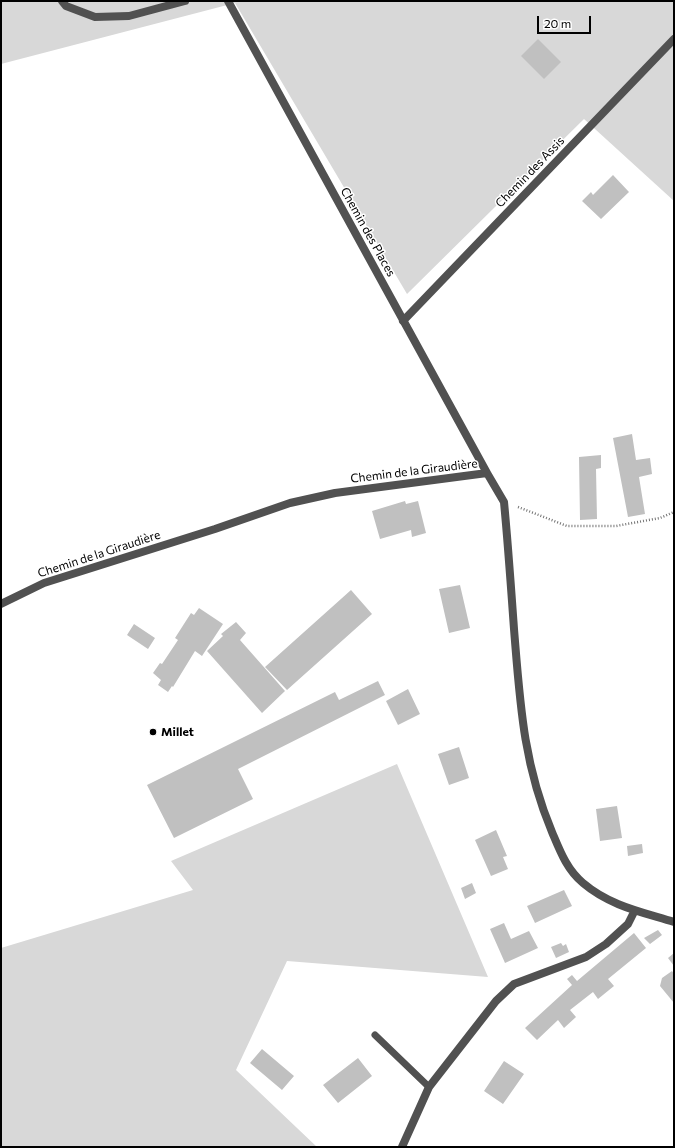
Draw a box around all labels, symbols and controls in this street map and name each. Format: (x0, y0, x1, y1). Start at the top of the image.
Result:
scale bar (539, 8, 593, 34)
text: 20 m (544, 16, 571, 30)
street label: Chemin des Assis (493, 134, 567, 210)
street label: Chemin des Places (338, 185, 398, 279)
street label: Chemin de la Giraudière (350, 456, 478, 486)
street label: Chemin de la Giraudière (36, 527, 162, 581)
place label: Millet (161, 725, 194, 739)
marker: Millet (148, 727, 158, 737)

